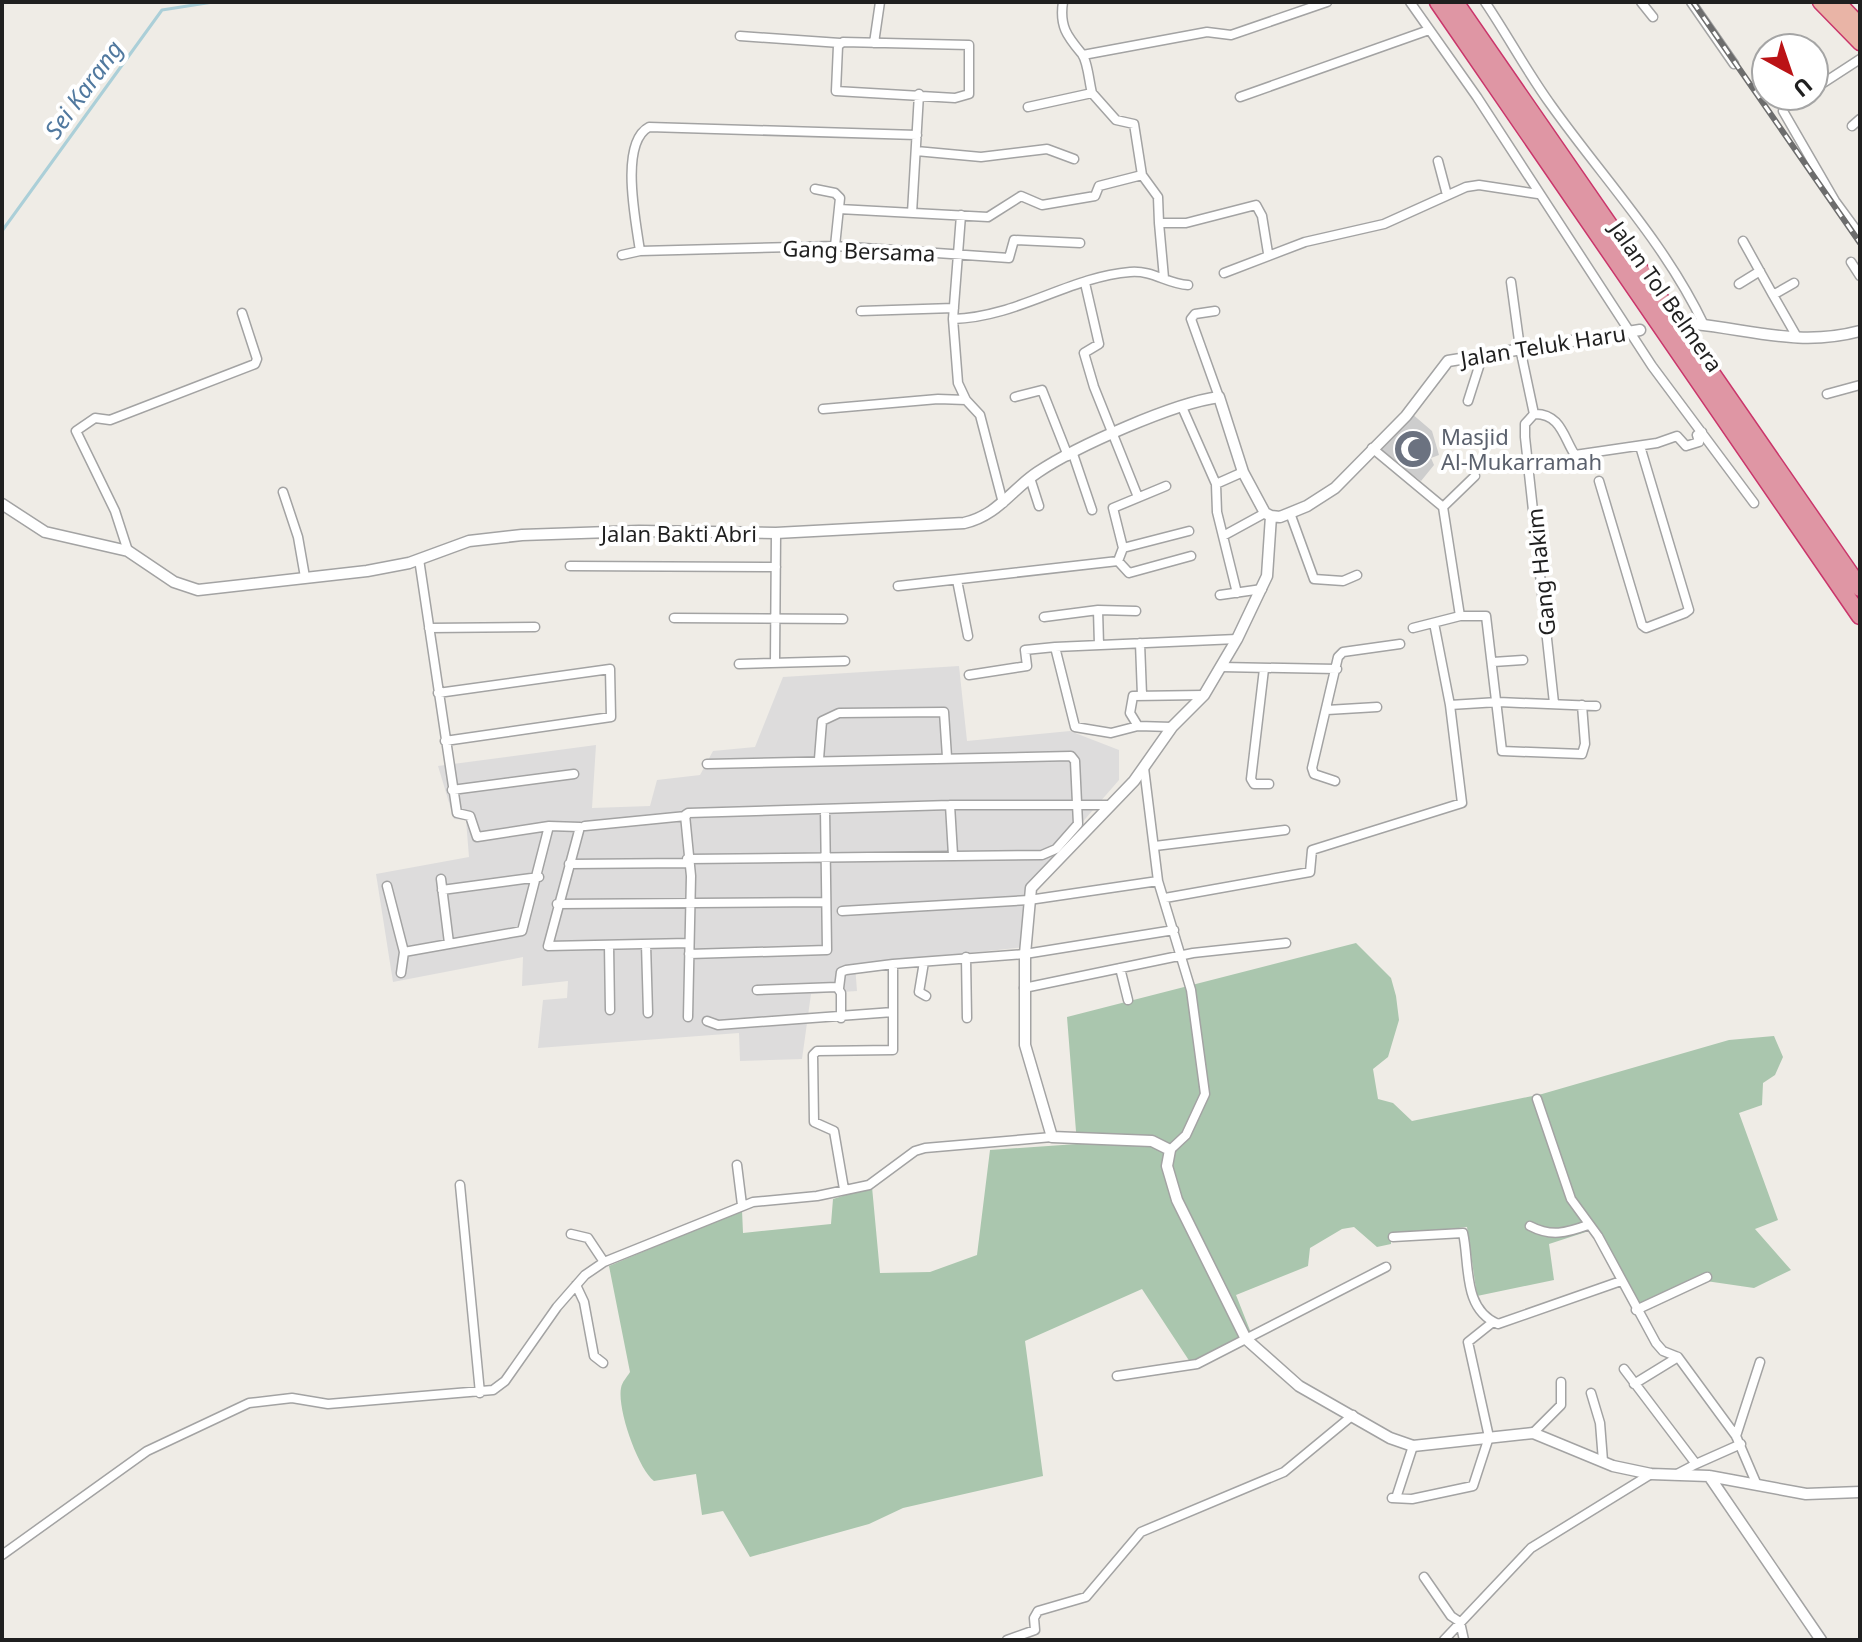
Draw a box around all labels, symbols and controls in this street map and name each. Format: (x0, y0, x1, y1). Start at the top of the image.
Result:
north arrow (1750, 32, 1830, 112)
water label: Sei Karang (36, 33, 130, 145)
text: U (1787, 71, 1820, 105)
street label: Jalan Tol Belmera (1603, 213, 1730, 377)
street label: Gang Bersama (782, 232, 936, 268)
street label: Jalan Teluk Haru (1456, 317, 1628, 373)
place label: Masjid Al-Mukarramah (1441, 421, 1602, 476)
mosque icon: Masjid Al-Mukarramah (1392, 428, 1434, 470)
street label: Gang Hakim (1518, 507, 1562, 637)
street label: Jalan Bakti Abri (599, 518, 757, 548)

